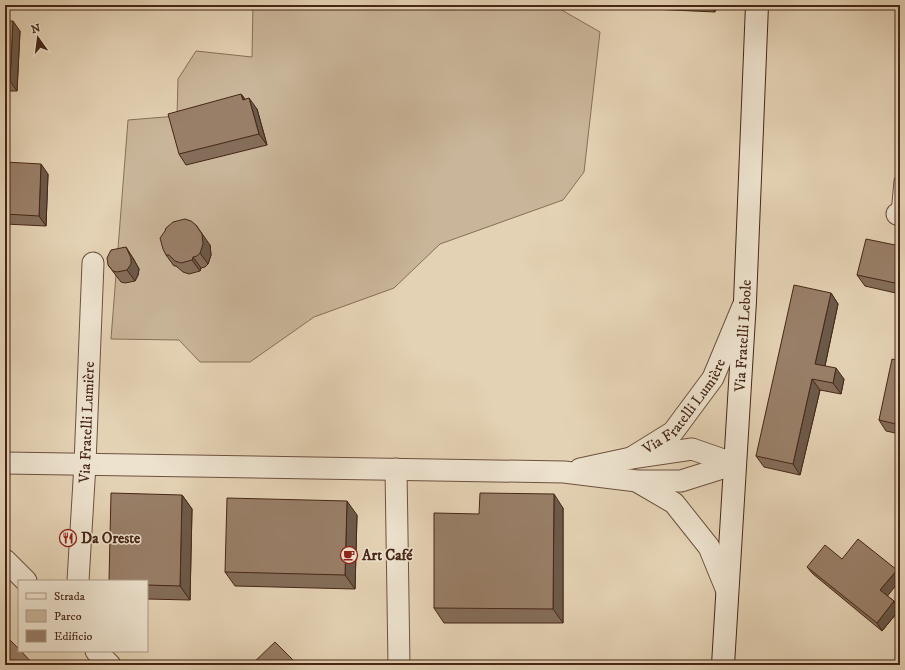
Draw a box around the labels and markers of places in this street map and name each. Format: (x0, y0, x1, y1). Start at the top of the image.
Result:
restaurant icon: Da Oreste (58, 528, 78, 548)
place label: Da Oreste (81, 529, 141, 548)
cafe icon: Art Café (339, 545, 359, 565)
place label: Art Café (361, 546, 413, 565)

